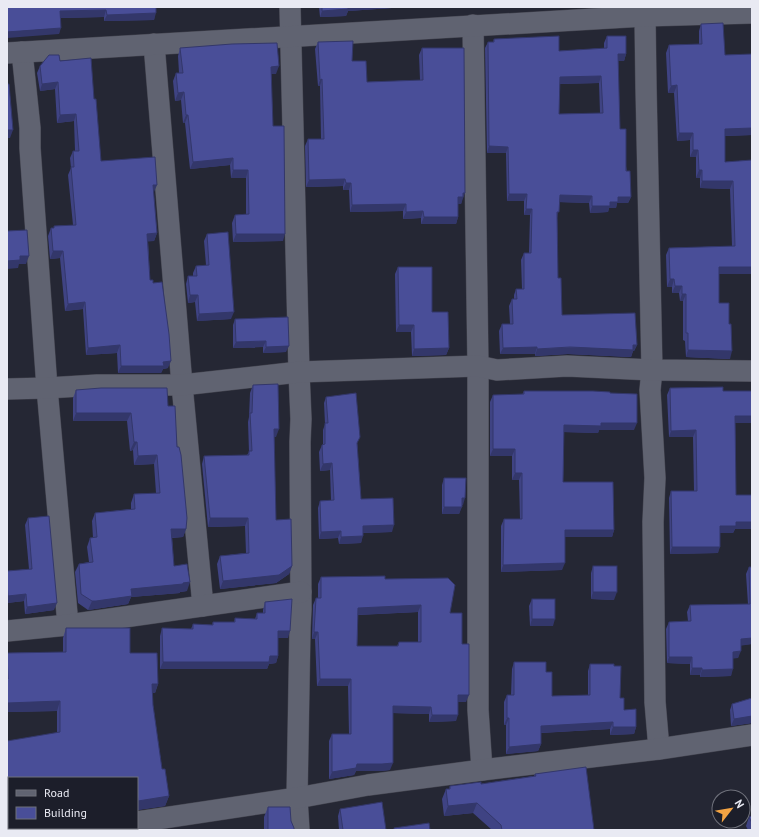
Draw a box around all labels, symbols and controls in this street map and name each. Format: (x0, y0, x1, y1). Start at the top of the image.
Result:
legend (8, 777, 138, 829)
text: Road (44, 785, 69, 800)
north arrow (711, 789, 751, 829)
text: N (732, 797, 747, 811)
text: Building (44, 805, 87, 820)

